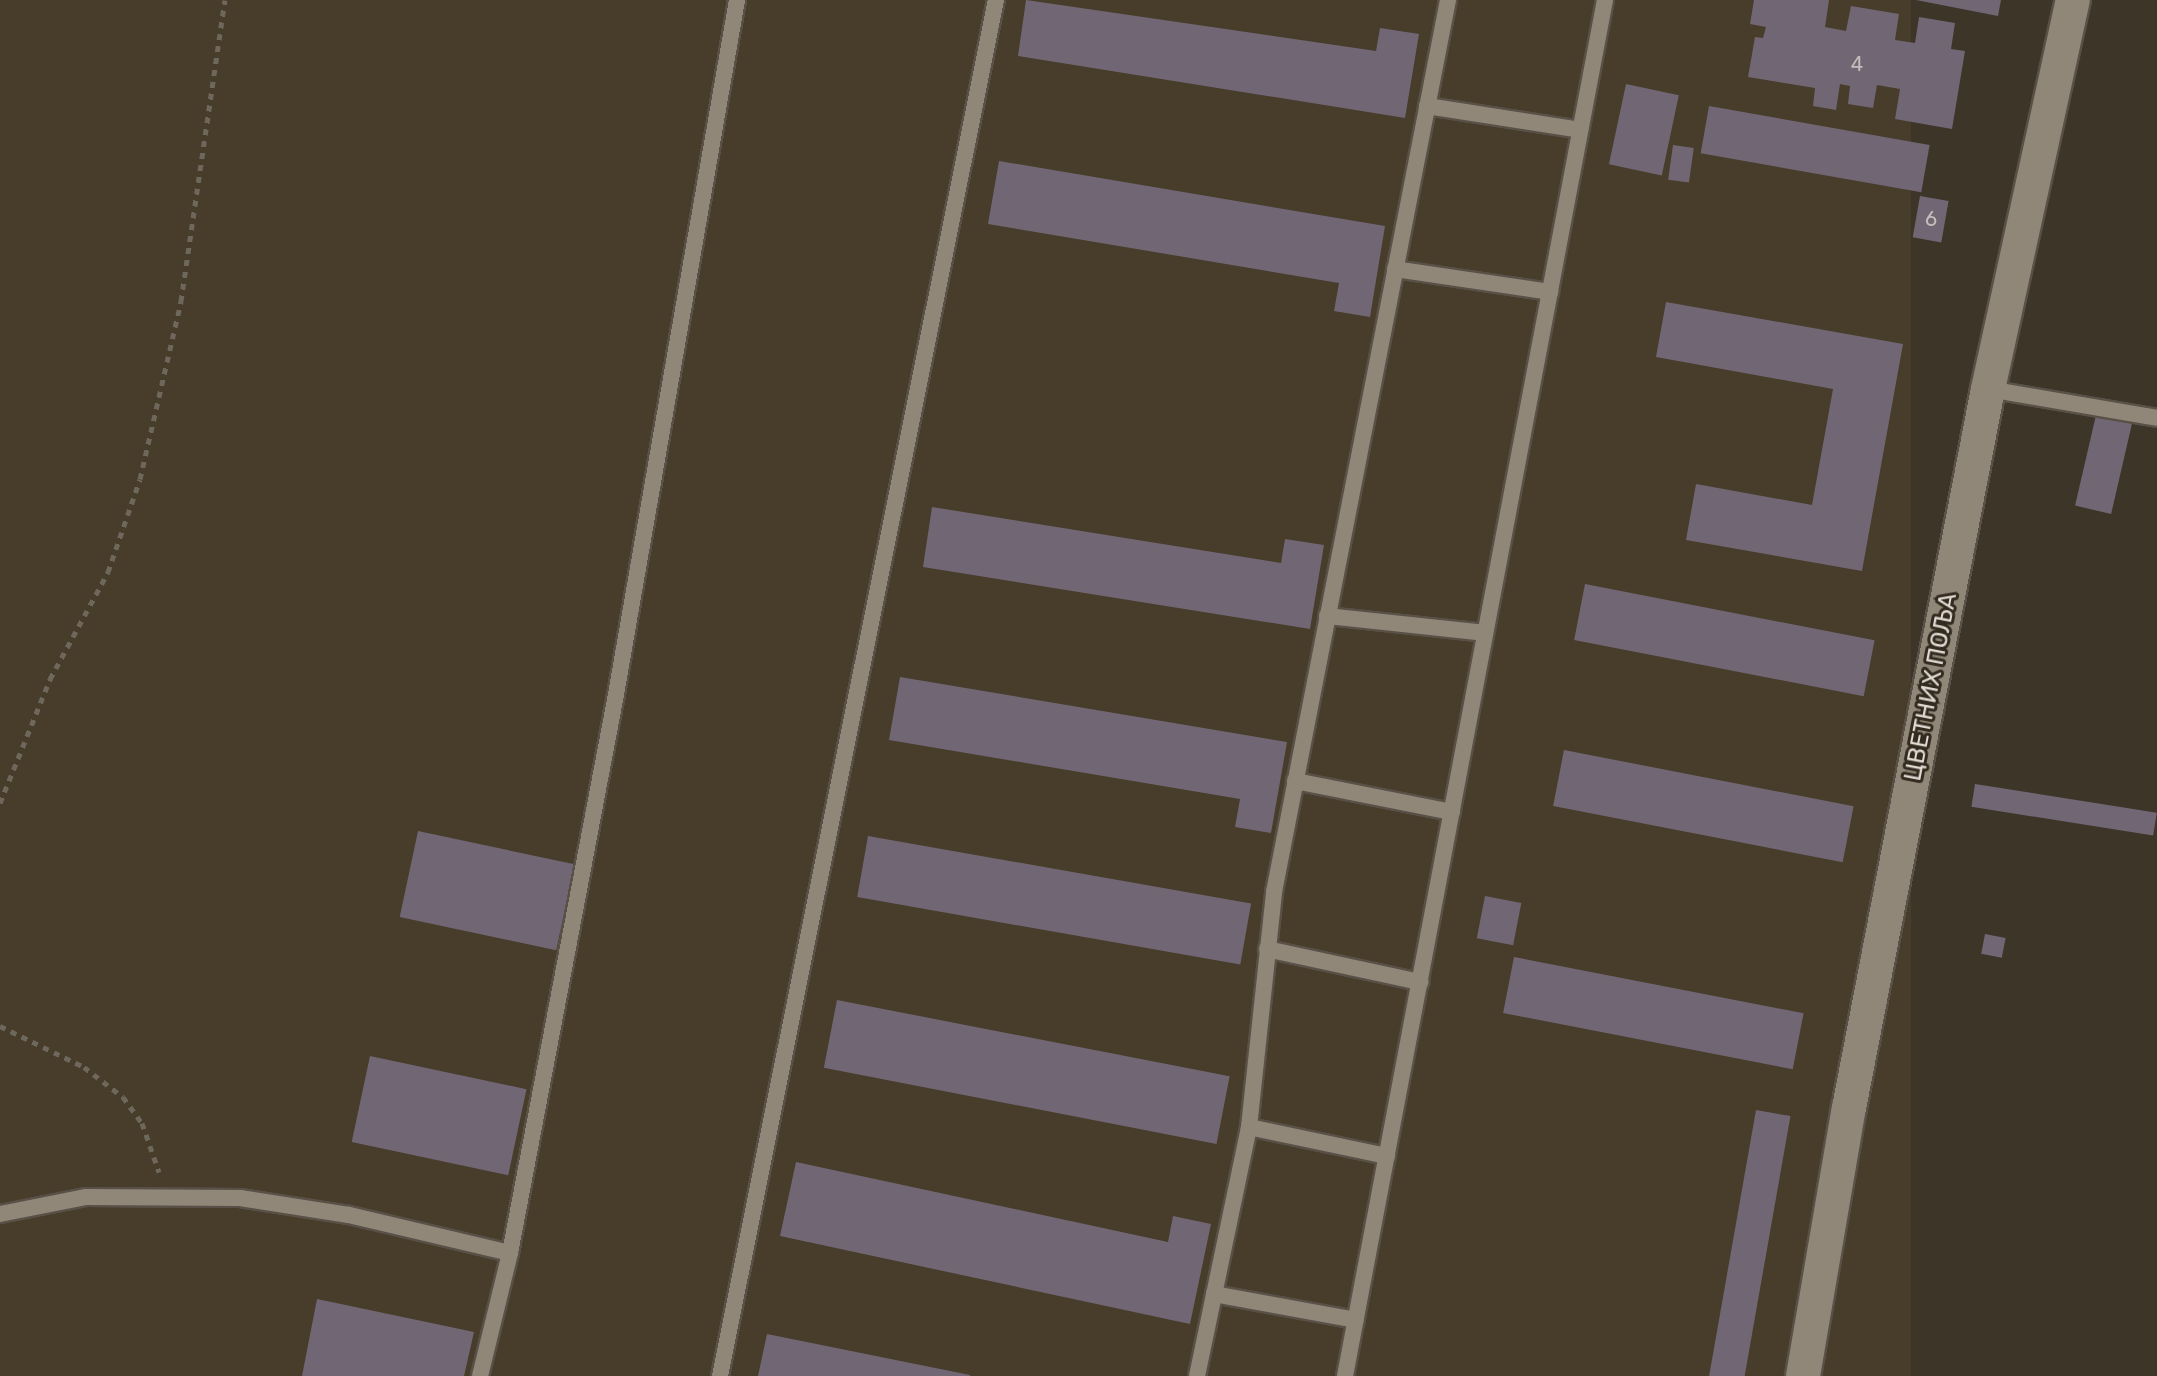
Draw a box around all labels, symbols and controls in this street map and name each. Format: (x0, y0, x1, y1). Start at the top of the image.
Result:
house number: 4 (1851, 52, 1863, 76)
house number: 6 (1925, 207, 1937, 231)
street label: ЦВЕТНИХ ПОЉА (1899, 590, 1963, 784)

